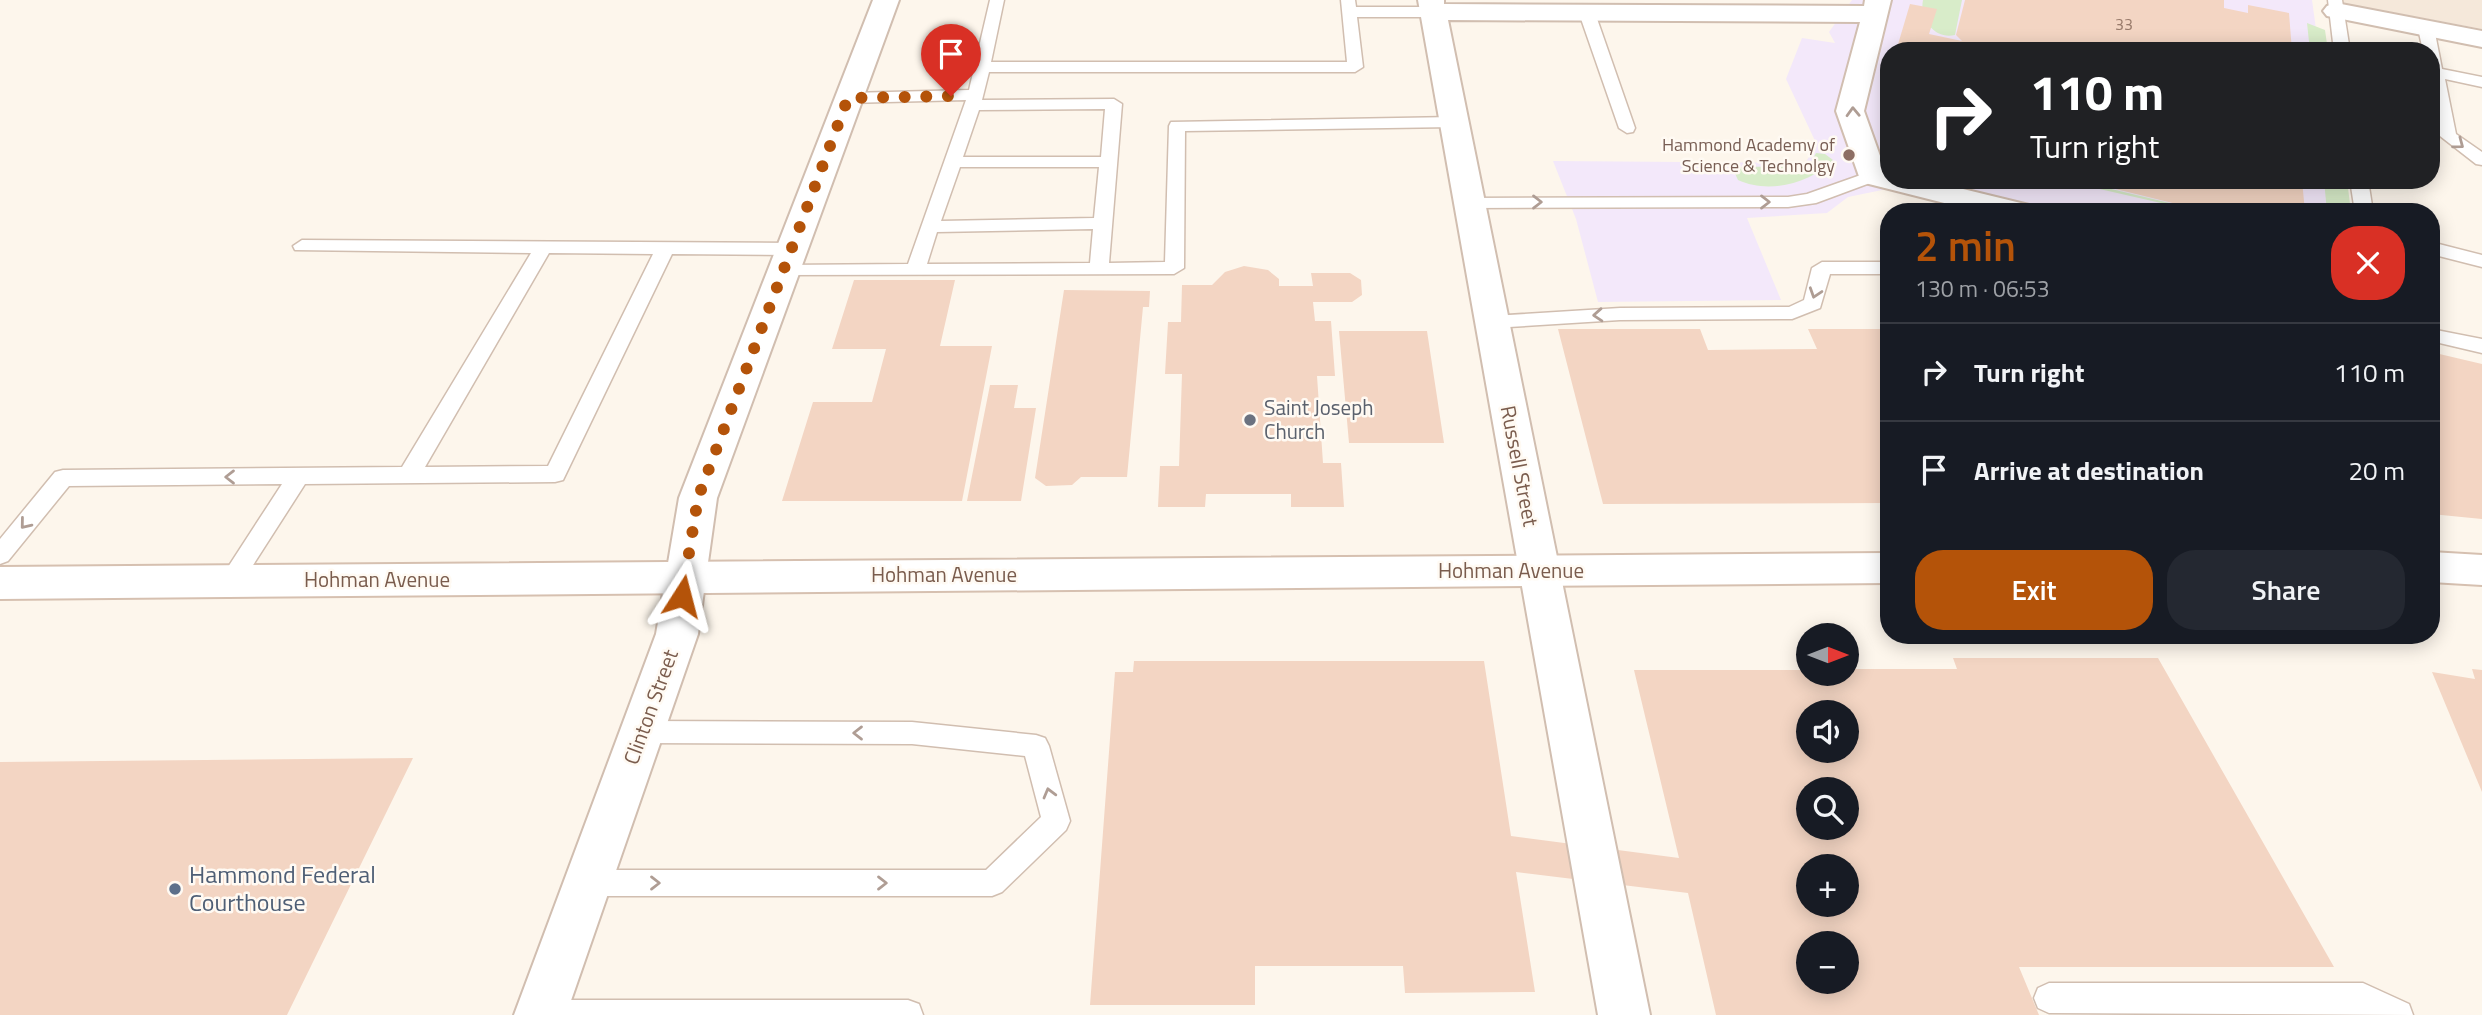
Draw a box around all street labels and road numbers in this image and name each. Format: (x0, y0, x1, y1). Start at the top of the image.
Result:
street label: Russell Street (1493, 403, 1548, 530)
street label: Hohman Avenue (1438, 554, 1584, 586)
street label: Hohman Avenue (871, 558, 1017, 590)
street label: Hohman Avenue (304, 563, 450, 595)
street label: Clinton Street (614, 644, 686, 769)

